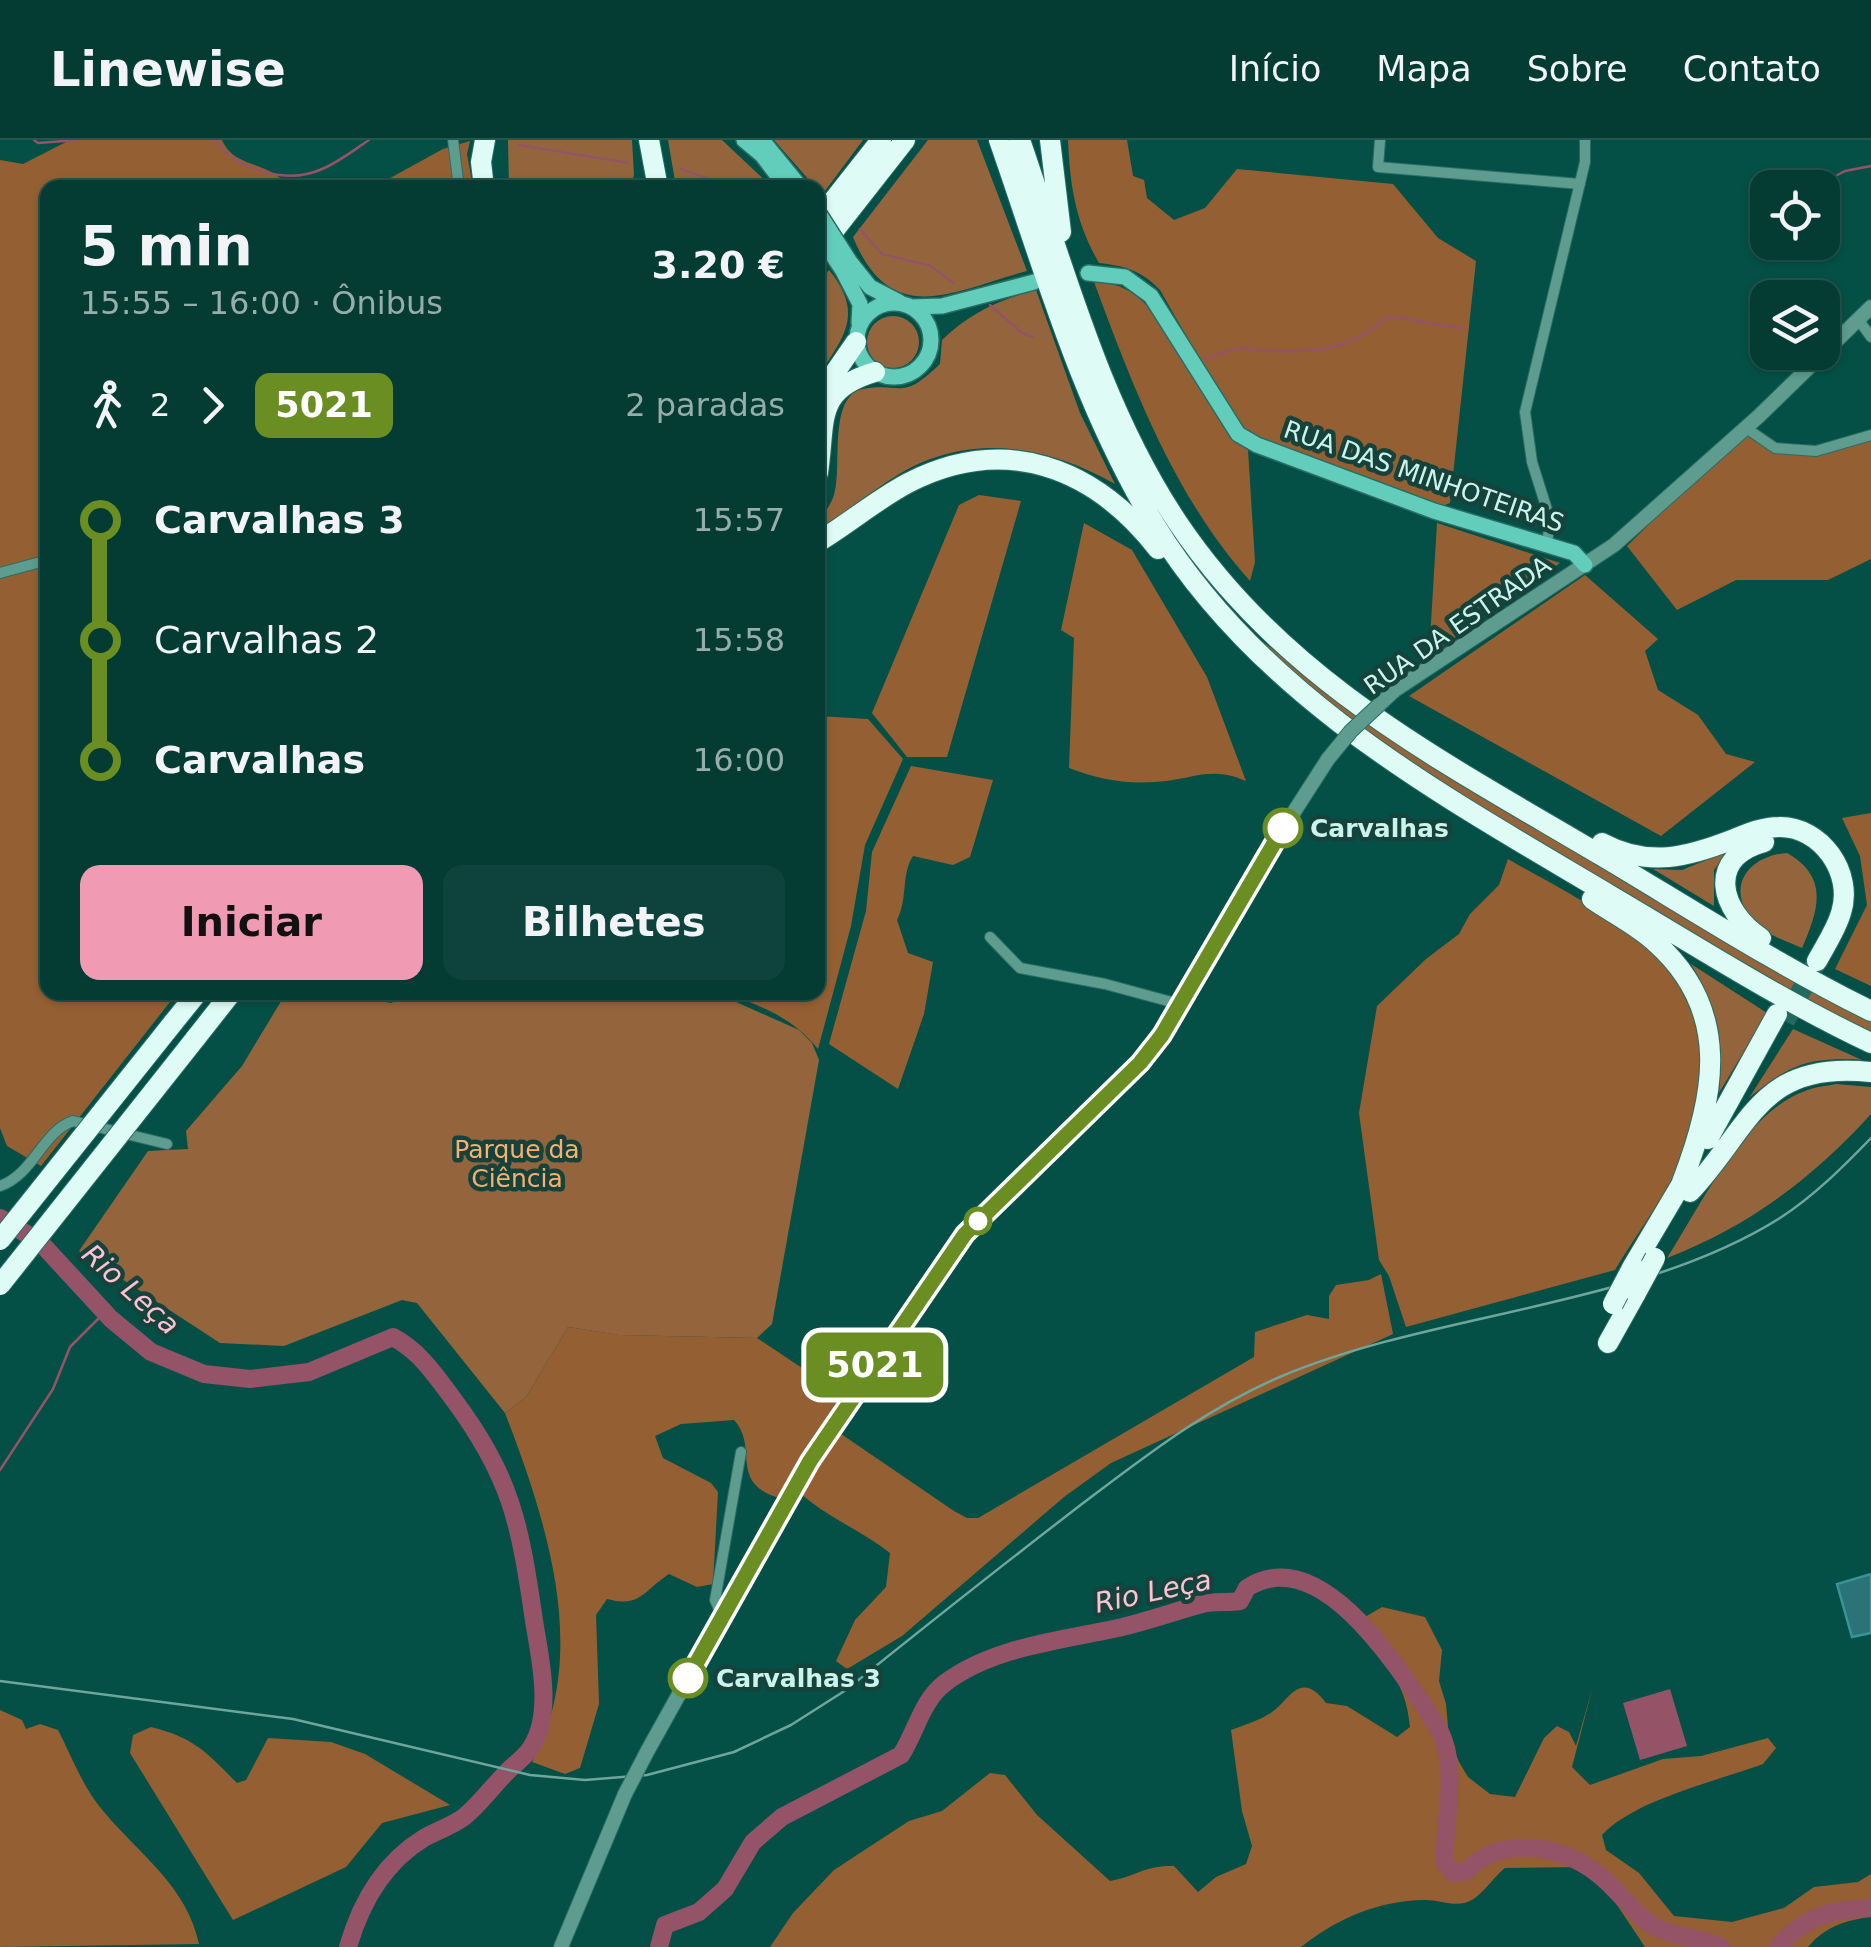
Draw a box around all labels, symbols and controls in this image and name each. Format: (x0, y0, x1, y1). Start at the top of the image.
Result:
text: Linewise (50, 41, 286, 97)
text: Início (1229, 49, 1321, 89)
text: Mapa (1376, 49, 1472, 89)
text: Sobre (1527, 49, 1628, 89)
text: Contato (1683, 49, 1821, 89)
map controls (1750, 170, 1840, 370)
button: locate (1750, 170, 1840, 260)
text: 5 min (80, 214, 253, 278)
text: 3.20 € (652, 243, 785, 287)
button: layers (1750, 280, 1840, 370)
text: 15:55 – 16:00 · Ônibus (80, 284, 443, 322)
icon: walk (80, 378, 135, 433)
icon: forward (185, 378, 240, 433)
text: 5021 (275, 385, 373, 425)
text: 2 (150, 386, 170, 424)
text: 2 paradas (625, 386, 785, 424)
street label: RUA DAS MINHOTEIRAS (1280, 415, 1568, 538)
text: Carvalhas 3 (154, 498, 405, 542)
text: 15:57 (693, 501, 785, 539)
street label: RUA DA ESTRADA (1358, 550, 1556, 701)
text: Carvalhas 2 (154, 618, 379, 662)
text: 15:58 (693, 621, 785, 659)
text: Carvalhas (154, 738, 365, 782)
text: 16:00 (693, 741, 785, 779)
marker: Carvalhas (1264, 809, 1302, 847)
place label: Carvalhas (1310, 814, 1449, 843)
button: Iniciar (80, 865, 423, 980)
button: Bilhetes (443, 865, 785, 980)
park label: Parque da Ciência (454, 1135, 580, 1193)
unlabelled marker (965, 1208, 991, 1234)
water label: Rio Leça (76, 1237, 186, 1341)
line badge: 5021 (805, 1332, 945, 1398)
text: 5021 (826, 1345, 924, 1385)
water label: Rio Leça (1092, 1563, 1215, 1620)
marker: Carvalhas 3 (669, 1659, 707, 1697)
place label: Carvalhas 3 (716, 1664, 881, 1693)

